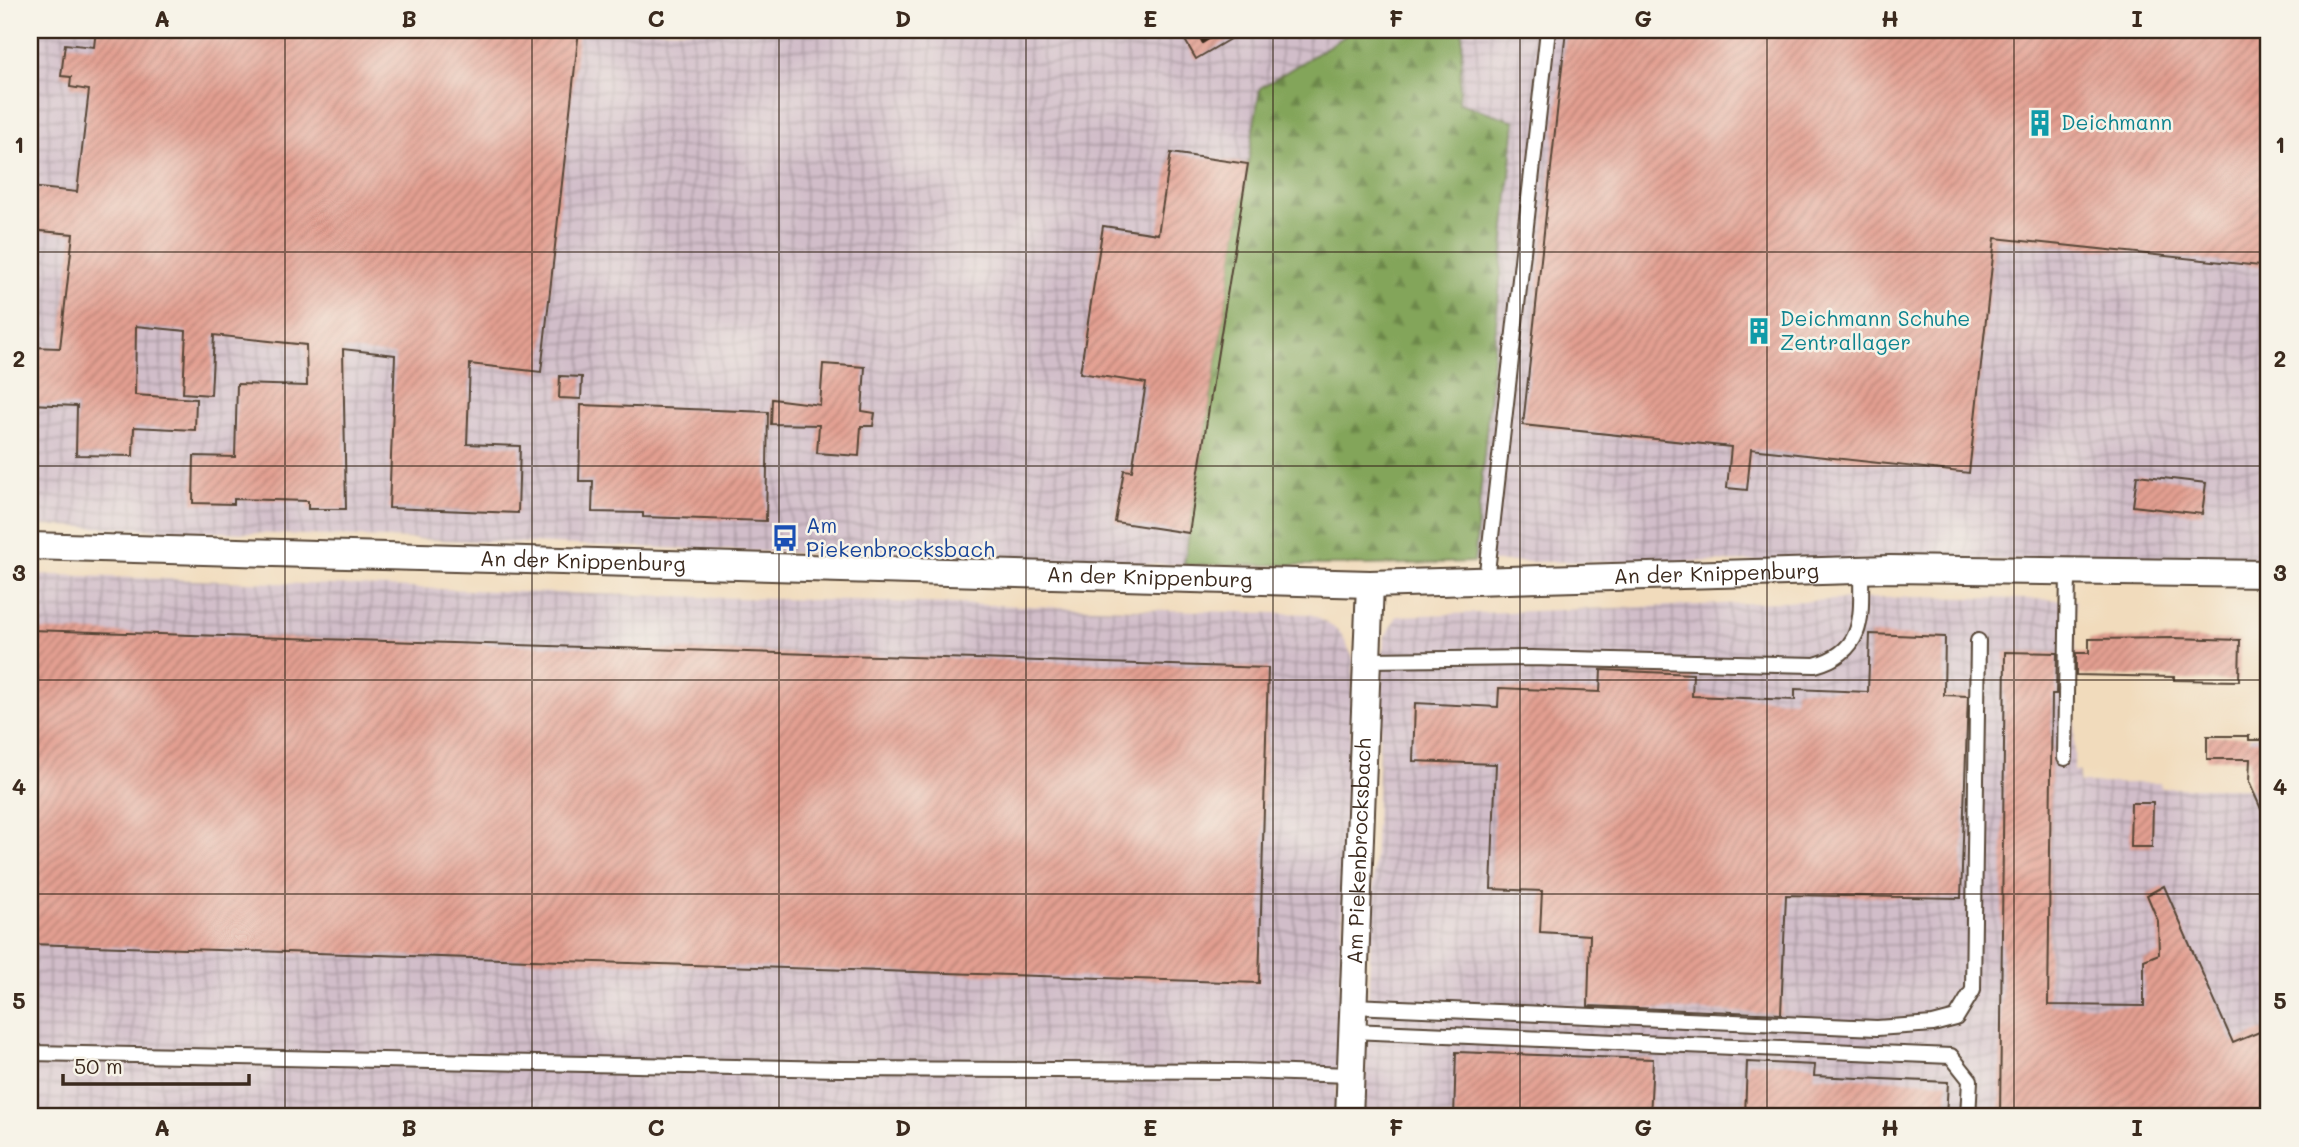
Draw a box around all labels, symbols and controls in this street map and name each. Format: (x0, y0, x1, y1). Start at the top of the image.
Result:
text: A (154, 3, 170, 33)
text: B (401, 3, 417, 33)
text: C (647, 3, 665, 33)
text: D (895, 3, 911, 33)
text: E (1143, 3, 1157, 33)
text: F (1389, 3, 1403, 33)
text: G (1634, 3, 1652, 33)
text: H (1881, 3, 1899, 33)
text: I (2131, 3, 2143, 33)
building icon: Deichmann (2025, 108, 2055, 138)
place label: Deichmann (2061, 108, 2172, 135)
text: 1 (14, 129, 24, 159)
text: 1 (2275, 129, 2285, 159)
place label: Deichmann Schuhe Zentrallager (1780, 304, 1970, 355)
building icon: Deichmann Schuhe Zentrallager (1744, 316, 1774, 346)
text: 2 (13, 343, 25, 373)
text: 2 (2274, 343, 2286, 373)
place label: Am Piekenbrocksbach (806, 511, 995, 562)
bus stop icon: Am Piekenbrocksbach (770, 523, 800, 553)
street label: An der Knippenburg (480, 544, 686, 577)
street label: An der Knippenburg (1613, 556, 1819, 589)
text: 3 (12, 557, 26, 587)
text: 3 (2273, 557, 2287, 587)
street label: An der Knippenburg (1046, 560, 1253, 593)
street label: Am Piekenbrocksbach (1340, 737, 1376, 965)
text: 4 (12, 771, 26, 801)
text: 4 (2273, 771, 2287, 801)
text: 5 (12, 985, 26, 1015)
text: 5 (2273, 985, 2287, 1015)
scale bar (63, 1042, 248, 1086)
text: 50 m (74, 1052, 123, 1079)
text: A (154, 1112, 170, 1142)
text: B (401, 1112, 417, 1142)
text: C (647, 1112, 665, 1142)
text: D (895, 1112, 911, 1142)
text: E (1143, 1112, 1157, 1142)
text: F (1389, 1112, 1403, 1142)
text: G (1634, 1112, 1652, 1142)
text: H (1881, 1112, 1899, 1142)
text: I (2131, 1112, 2143, 1142)

